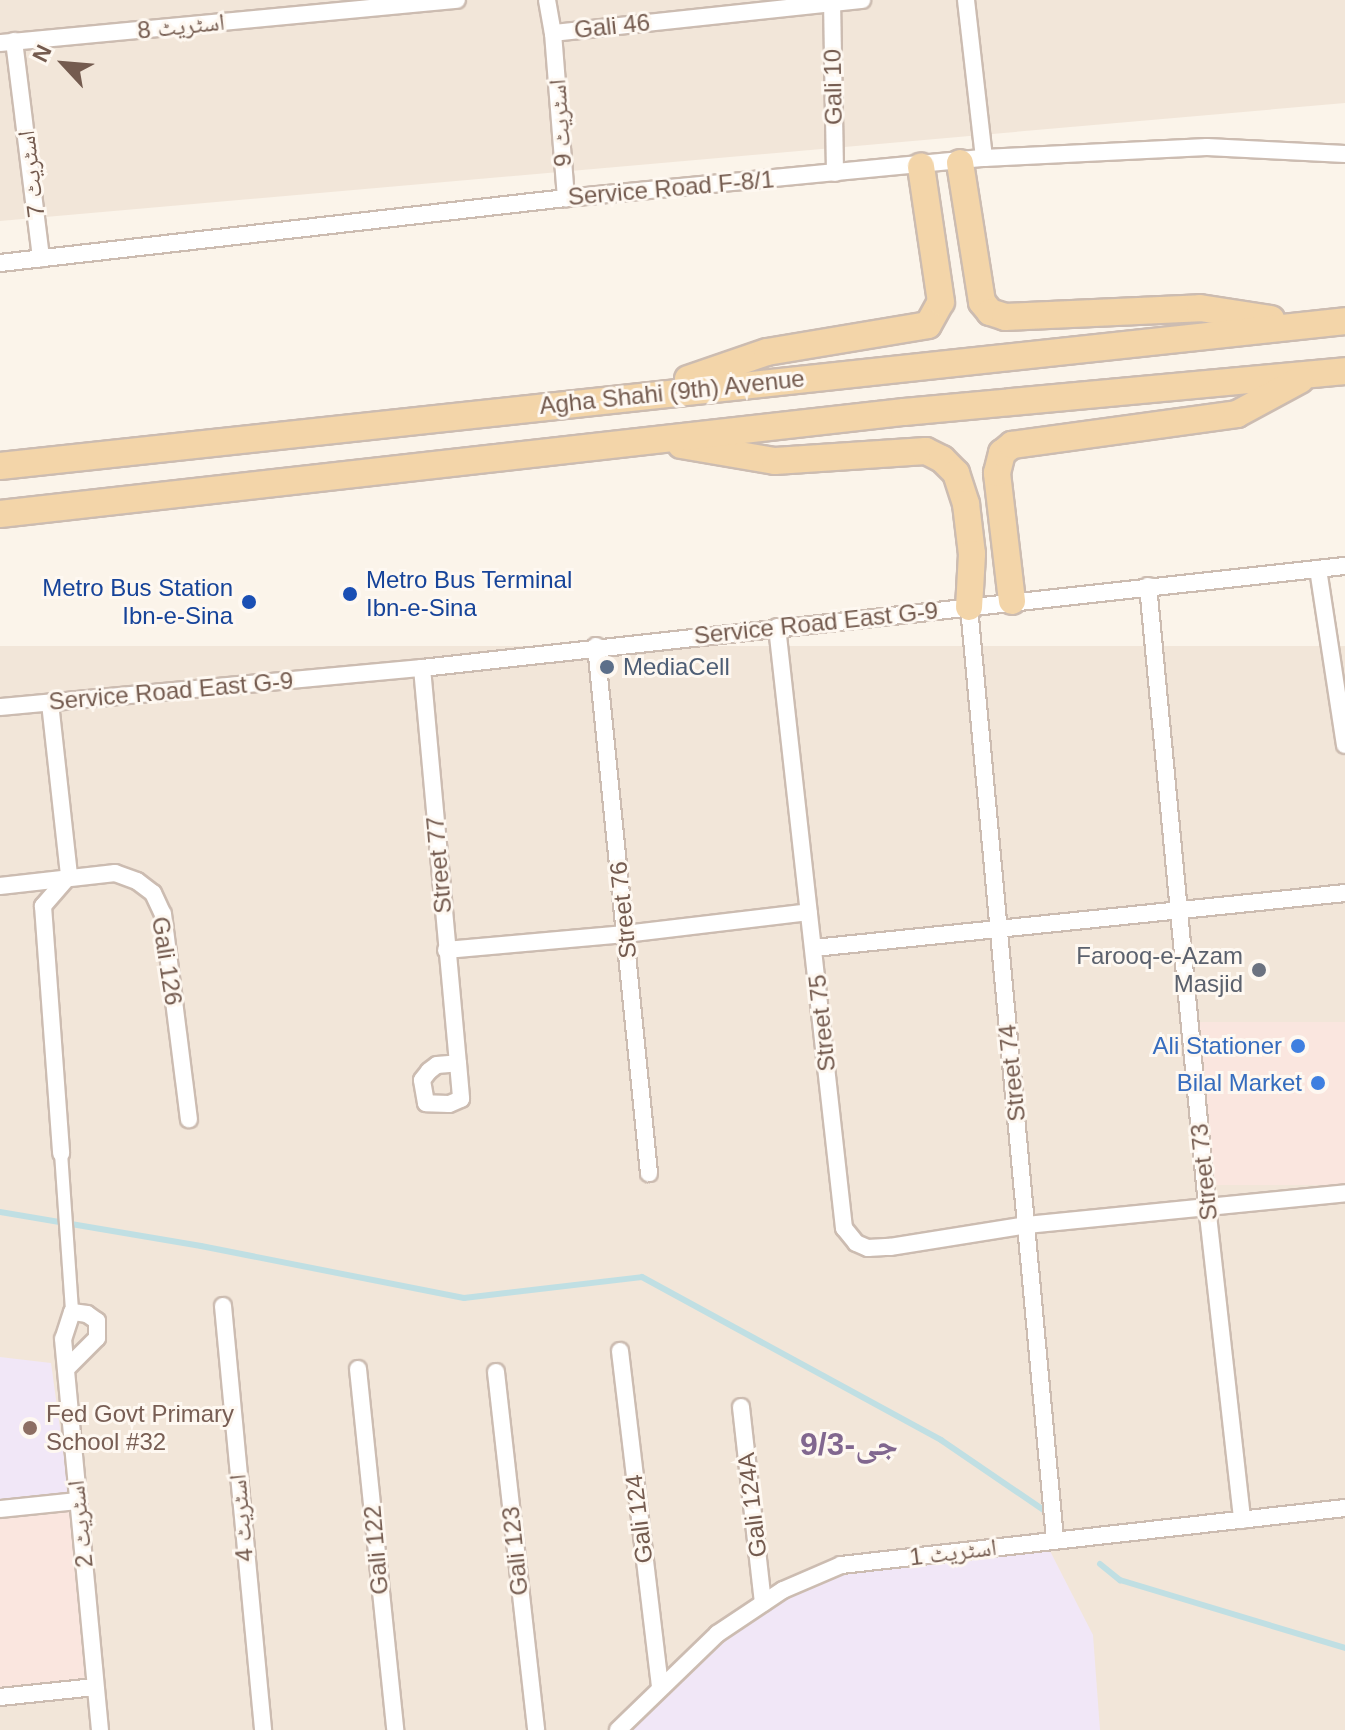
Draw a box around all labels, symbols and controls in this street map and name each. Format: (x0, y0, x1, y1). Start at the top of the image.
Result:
street label: اسٹریٹ 8 (136, 7, 226, 45)
street label: Gali 46 (573, 8, 651, 44)
north arrow (24, 24, 104, 104)
text: N (27, 41, 57, 66)
street label: Gali 10 (818, 49, 848, 125)
street label: اسٹریٹ 9 (543, 78, 577, 168)
street label: اسٹریٹ 7 (11, 129, 51, 219)
street label: Service Road F-8/1 (567, 165, 775, 211)
street label: Agha Shahi (9th) Avenue (537, 364, 807, 420)
place label: Metro Bus Terminal Ibn-e-Sina (366, 566, 573, 622)
place label: Metro Bus Station Ibn-e-Sina (42, 574, 233, 630)
marker: Metro Bus Terminal Ibn-e-Sina (341, 585, 359, 603)
marker: Metro Bus Station Ibn-e-Sina (240, 593, 258, 611)
street label: Service Road East G-9 (692, 596, 940, 650)
place label: MediaCell (623, 653, 730, 681)
marker: MediaCell (598, 658, 616, 676)
street label: Service Road East G-9 (47, 666, 295, 716)
street label: Street 77 (420, 815, 458, 915)
street label: Street 76 (604, 860, 642, 960)
street label: Gali 126 (146, 915, 188, 1007)
place label: Farooq-e-Azam Masjid (1076, 942, 1243, 998)
marker: Farooq-e-Azam Masjid (1250, 961, 1268, 979)
street label: Street 75 (803, 973, 841, 1073)
street label: Street 74 (993, 1023, 1031, 1123)
place label: Ali Stationer (1153, 1032, 1282, 1060)
marker: Ali Stationer (1289, 1037, 1307, 1055)
place label: Bilal Market (1177, 1069, 1302, 1097)
marker: Bilal Market (1309, 1074, 1327, 1092)
street label: Street 73 (1185, 1122, 1223, 1222)
place label: Fed Govt Primary School #32 (46, 1400, 234, 1456)
marker: Fed Govt Primary School #32 (21, 1419, 39, 1437)
district label: جی-9/3 (800, 1425, 898, 1463)
street label: Gali 124A (731, 1451, 773, 1559)
street label: اسٹریٹ 4 (223, 1473, 259, 1563)
street label: Gali 124 (619, 1473, 659, 1565)
street label: اسٹریٹ 2 (61, 1479, 99, 1569)
street label: Gali 122 (358, 1504, 394, 1596)
street label: Gali 123 (496, 1505, 534, 1597)
street label: اسٹریٹ 1 (908, 1532, 998, 1572)

